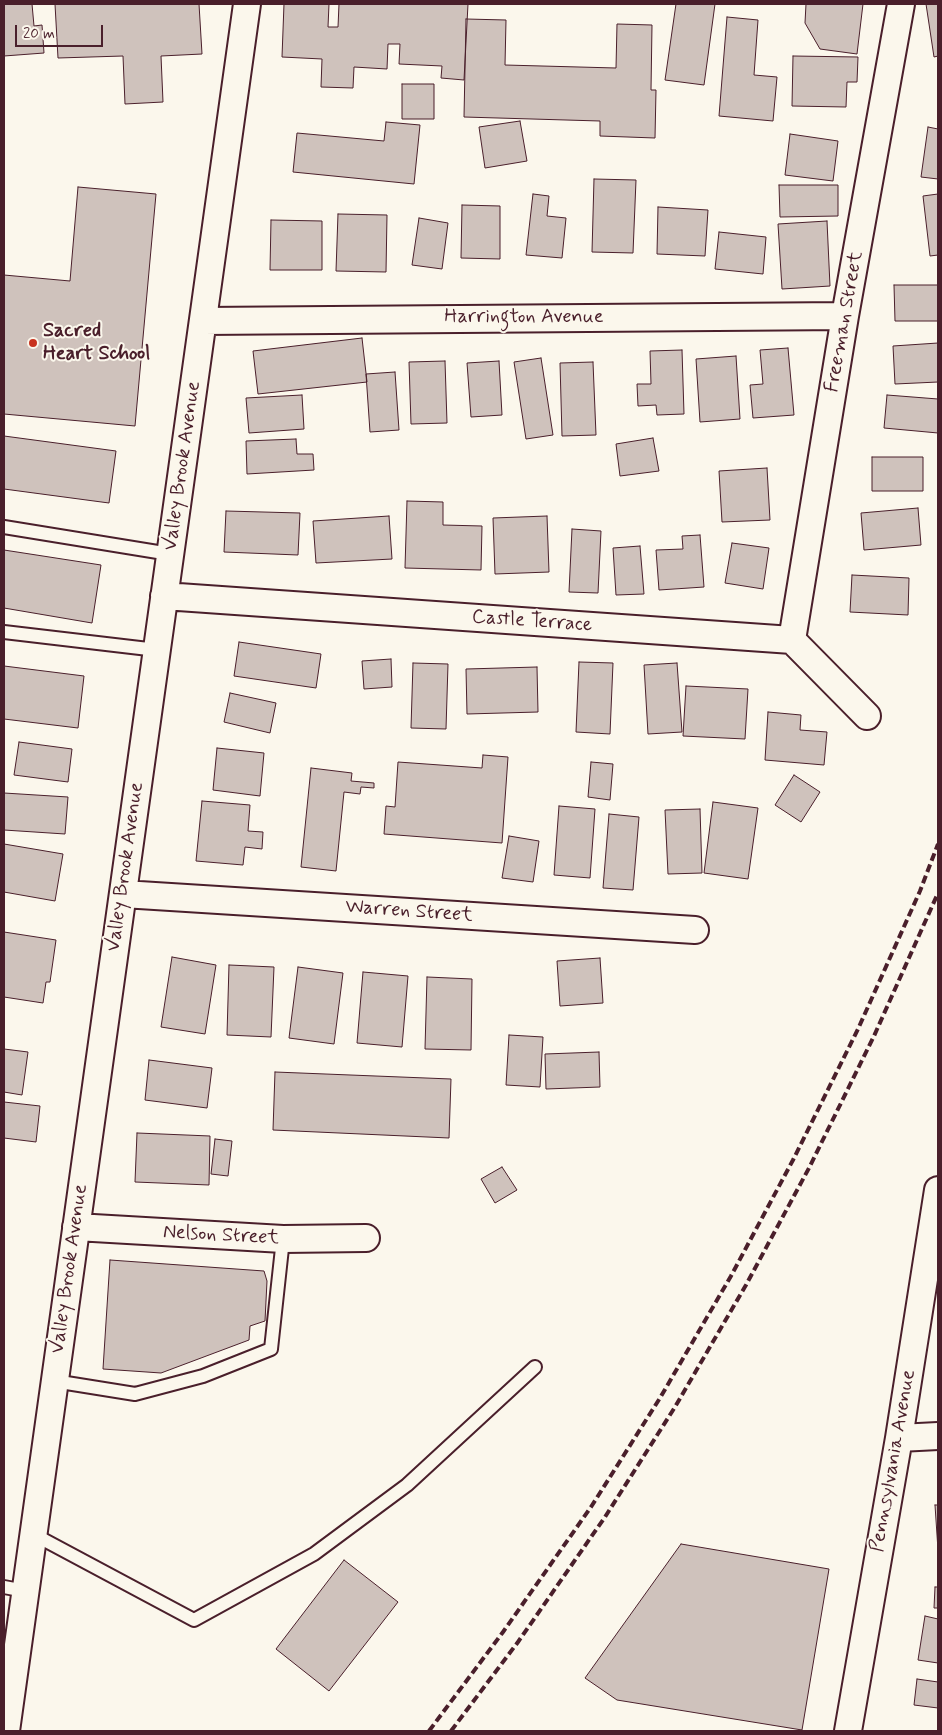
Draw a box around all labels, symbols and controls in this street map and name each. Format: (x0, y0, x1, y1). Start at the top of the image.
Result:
scale bar (18, 15, 105, 47)
text: 20 m (23, 24, 55, 44)
street label: Freeman Street (821, 250, 869, 394)
street label: Harrington Avenue (444, 306, 604, 330)
place label: Sacred Heart School (43, 320, 150, 367)
marker: Sacred Heart School (27, 337, 39, 349)
street label: Valley Brook Avenue (159, 380, 207, 552)
street label: Castle Terrace (471, 606, 593, 638)
street label: Valley Brook Avenue (102, 781, 150, 953)
street label: Warren Street (344, 896, 474, 928)
street label: Valley Brook Avenue (46, 1183, 94, 1355)
street label: Nelson Street (162, 1221, 280, 1251)
street label: Pennsylvania Avenue (866, 1368, 922, 1554)

